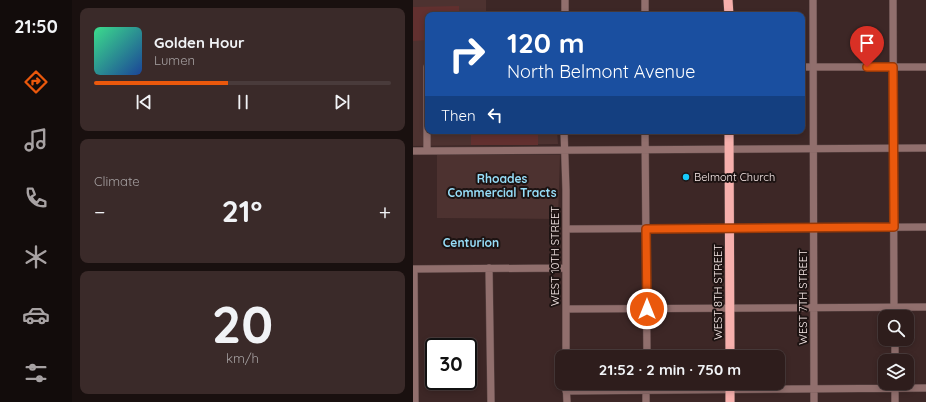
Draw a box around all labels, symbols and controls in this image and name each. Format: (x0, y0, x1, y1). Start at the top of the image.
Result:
text: 21:50 (14, 15, 58, 38)
text: 120 m (507, 25, 585, 60)
pin (850, 26, 884, 67)
icon: right (441, 28, 493, 80)
icon: arrive (856, 32, 878, 54)
text: Golden Hour (154, 33, 245, 52)
text: Lumen (154, 52, 195, 68)
text: North Belmont Avenue (507, 60, 695, 83)
icon: directions (22, 68, 50, 96)
icon: previous (133, 91, 155, 113)
icon: pause (232, 91, 254, 113)
icon: next (331, 91, 353, 113)
icon: left (484, 104, 506, 126)
text: Then (441, 106, 476, 125)
icon: music (22, 126, 50, 154)
place label: Belmont Church (694, 170, 775, 184)
district label: Rhoades Commercial Tracts (448, 171, 557, 200)
marker: Belmont Church (681, 172, 691, 182)
text: Climate (94, 173, 140, 189)
icon: phone (22, 184, 50, 212)
text: 21° (222, 192, 262, 230)
text: − (94, 198, 105, 226)
text: + (379, 198, 391, 226)
street label: WEST 10TH STREET (548, 206, 562, 306)
district label: Centurion (443, 235, 499, 250)
icon: climate (22, 243, 50, 271)
street label: WEST 8TH STREET (711, 244, 725, 340)
street label: WEST 7TH STREET (796, 249, 810, 345)
position arrow (626, 288, 668, 330)
text: 20 (212, 291, 273, 356)
icon: car (22, 301, 50, 329)
map controls (878, 310, 914, 390)
button: search (878, 310, 914, 346)
speed limit sign: 30 (425, 338, 477, 390)
text: km/h (226, 350, 259, 366)
button: layers (878, 354, 914, 390)
icon: filters (22, 359, 50, 387)
text: 21:52 · 2 min · 750 m (599, 360, 741, 379)

